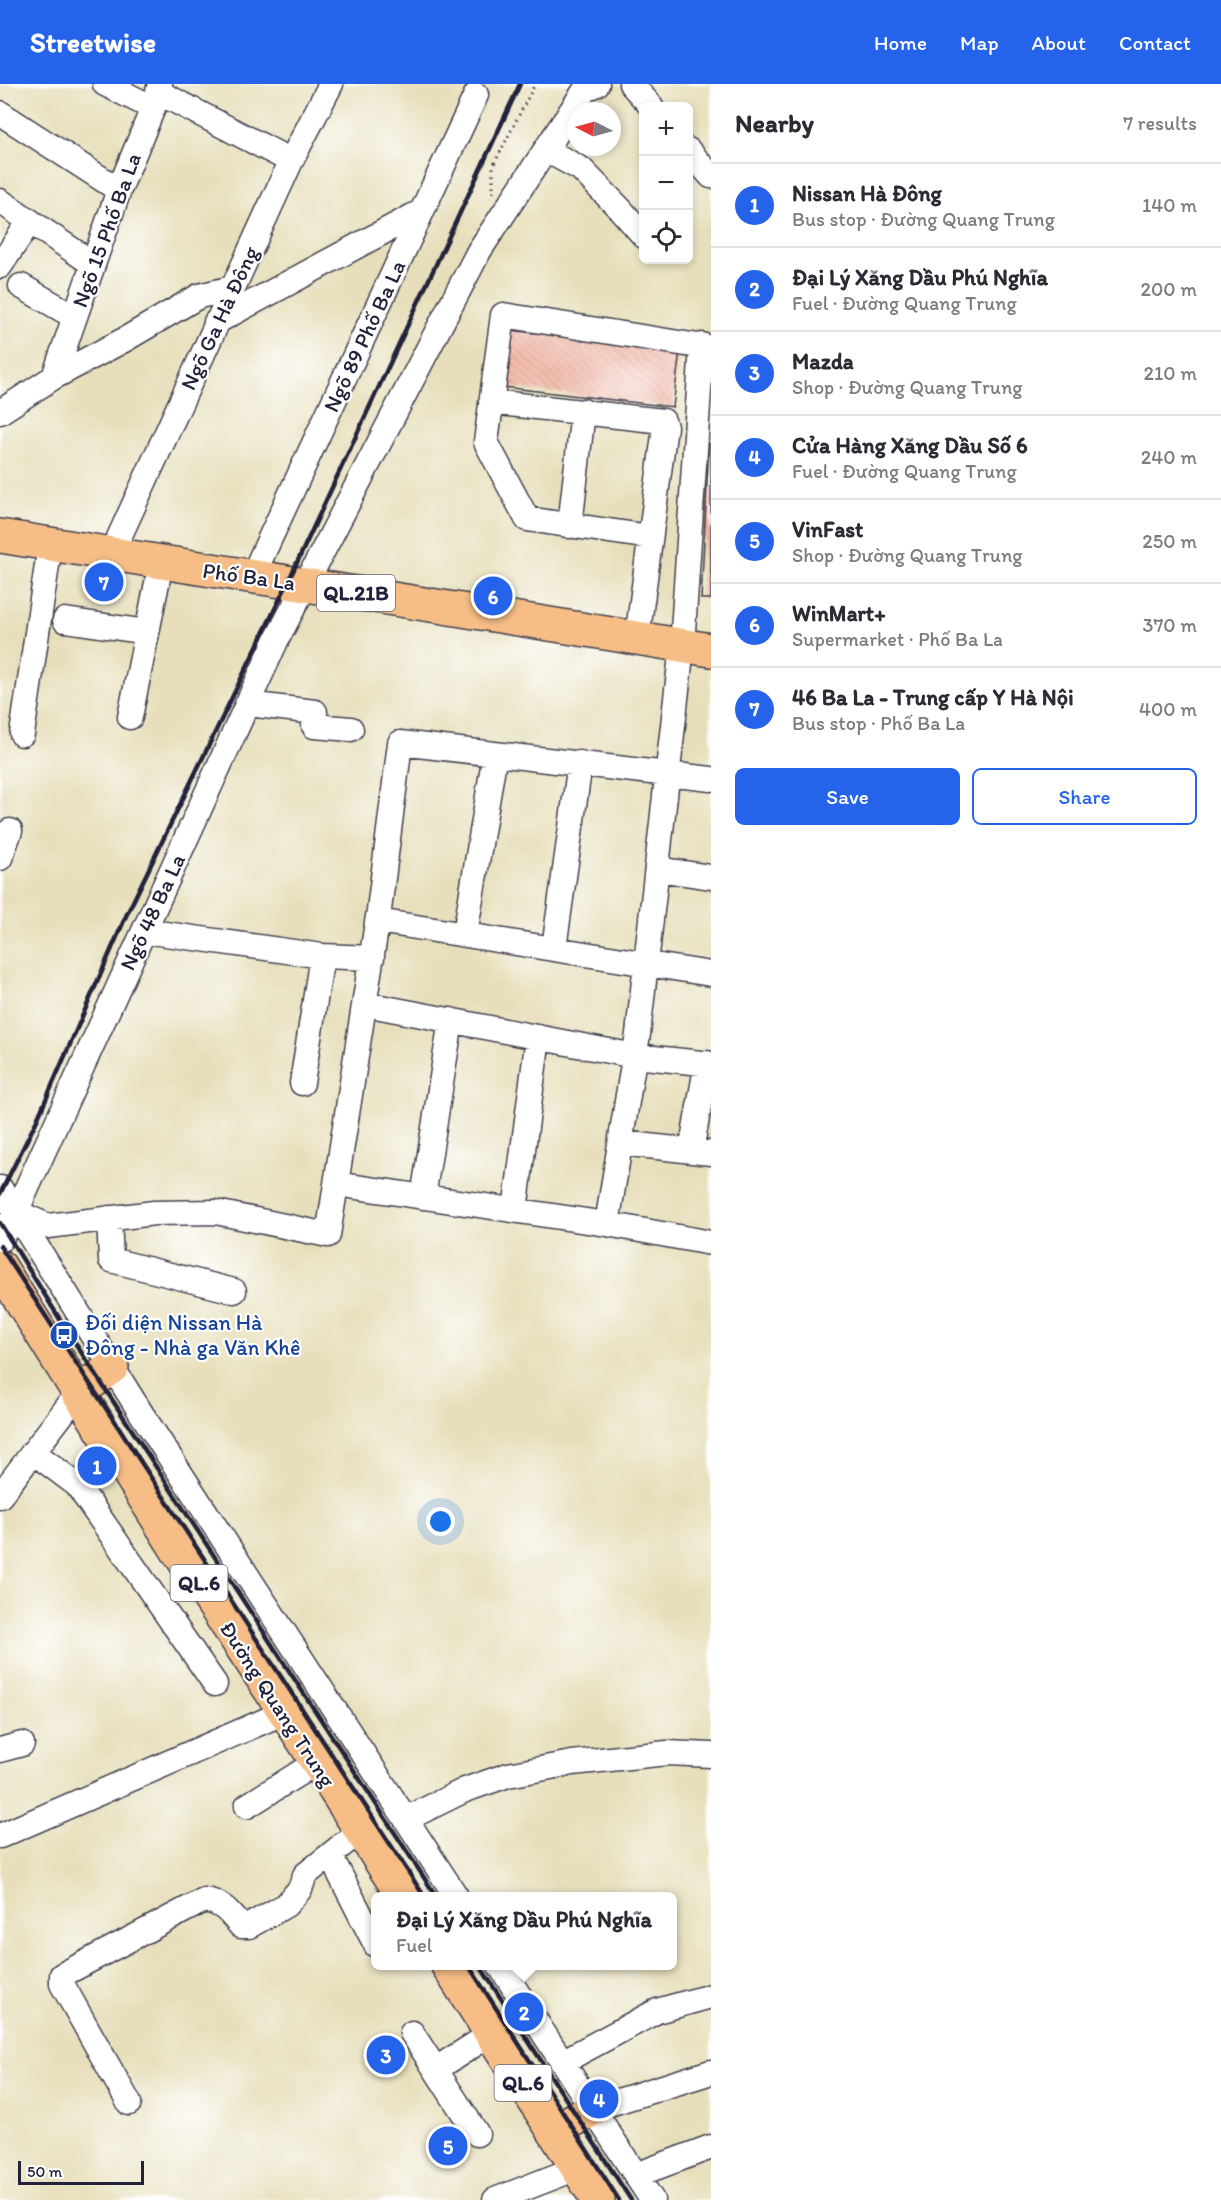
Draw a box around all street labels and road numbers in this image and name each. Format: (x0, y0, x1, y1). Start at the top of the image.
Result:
street label: Ngõ 15 Phố Ba La (66, 149, 147, 311)
street label: Ngõ Ga Hà Đông (174, 241, 265, 394)
street label: Ngõ 89 Phố Ba La (318, 256, 411, 416)
street label: Phố Ba La (201, 557, 297, 596)
road number: QL.21B (317, 575, 395, 611)
street label: Ngõ 48 Ba La (114, 850, 191, 975)
road number: QL.6 (170, 1565, 228, 1601)
street label: Đường Quang Trung (214, 1616, 342, 1793)
road number: QL.6 (494, 2065, 552, 2101)

